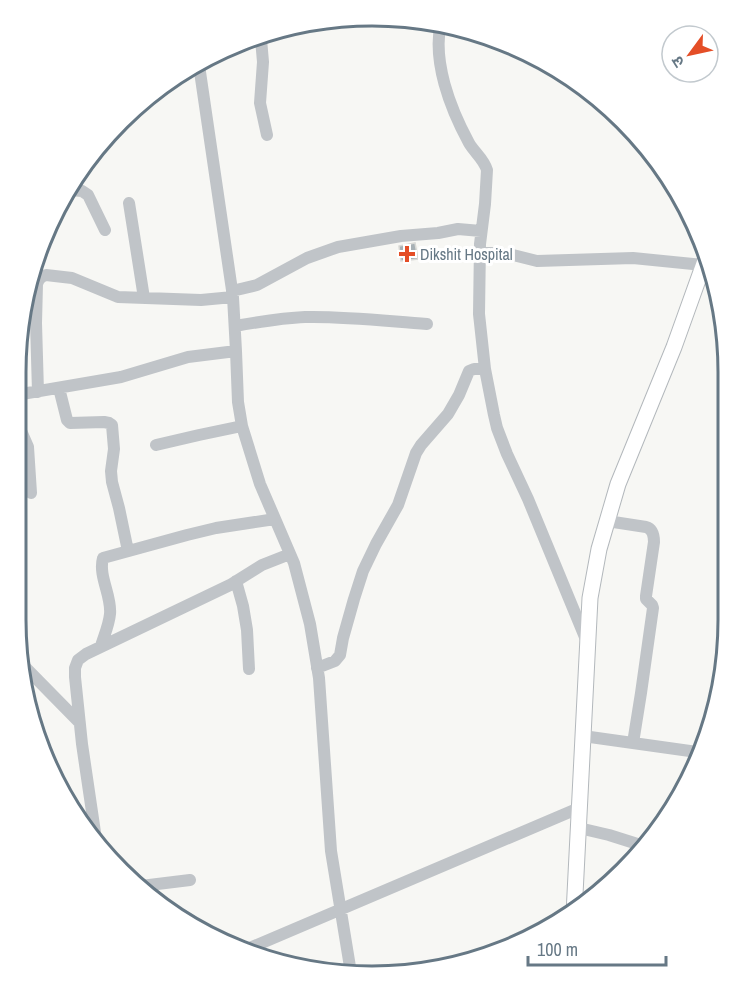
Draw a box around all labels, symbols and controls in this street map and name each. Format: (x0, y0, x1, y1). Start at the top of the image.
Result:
north arrow (660, 24, 720, 84)
text: उ (665, 52, 689, 72)
place label: Dikshit Hospital (420, 243, 513, 265)
marker: Dikshit Hospital (398, 245, 416, 263)
scale bar (528, 929, 666, 967)
text: 100 m (537, 937, 578, 962)

